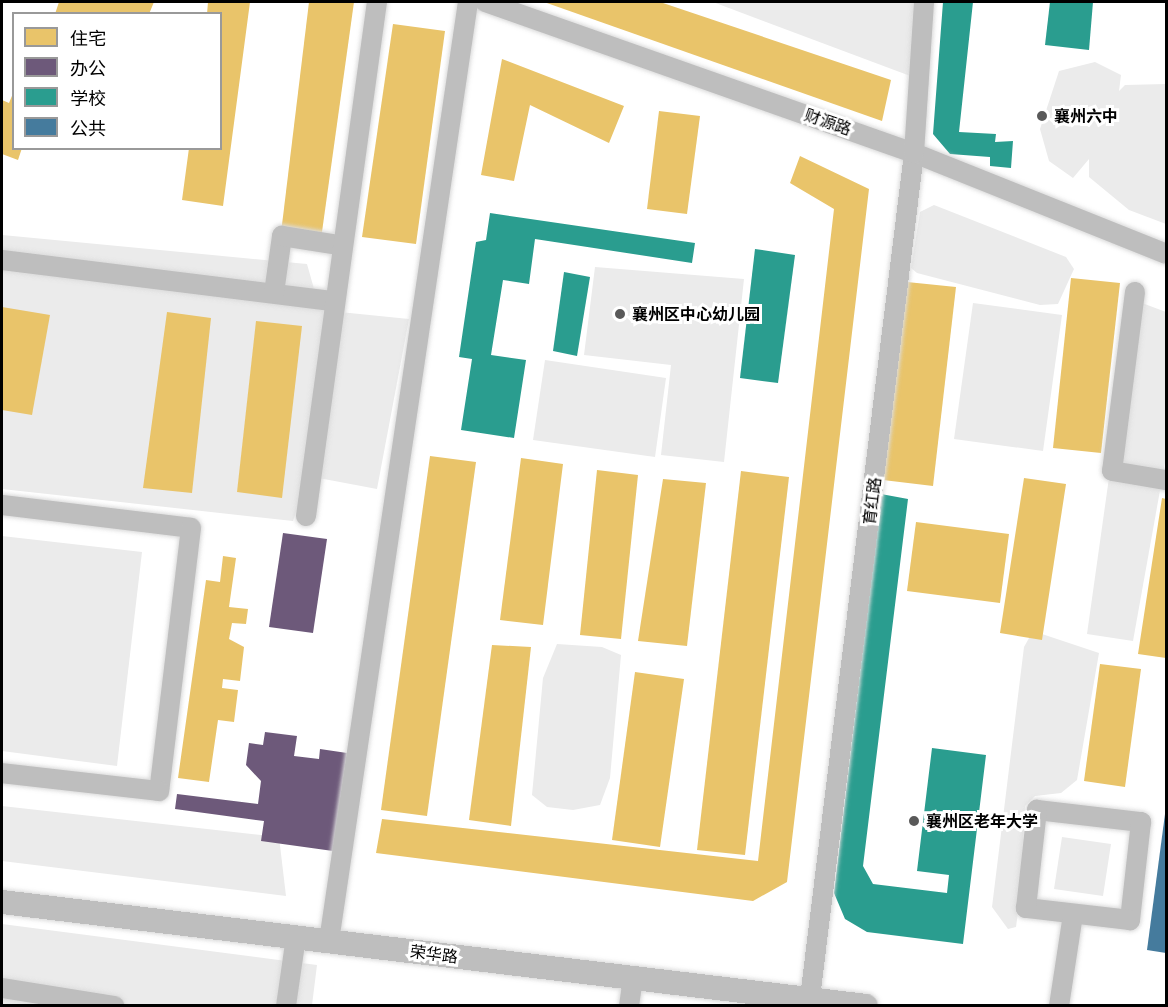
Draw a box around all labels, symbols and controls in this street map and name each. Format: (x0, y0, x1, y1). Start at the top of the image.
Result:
legend (12, 12, 222, 150)
text: 住宅 (70, 27, 106, 49)
text: 办公 (70, 57, 106, 79)
text: 学校 (70, 87, 106, 109)
street label: 财源路 (802, 105, 854, 139)
place label: 襄州六中 (1054, 106, 1118, 126)
marker: 襄州六中 (1035, 109, 1049, 123)
text: 公共 (70, 117, 106, 139)
place label: 襄州区中心幼儿园 (632, 304, 760, 324)
marker: 襄州区中心幼儿园 (613, 307, 627, 321)
street label: 育红路 (860, 476, 884, 526)
place label: 襄州区老年大学 (926, 811, 1038, 831)
marker: 襄州区老年大学 (907, 814, 921, 828)
street label: 荣华路 (409, 942, 459, 966)

